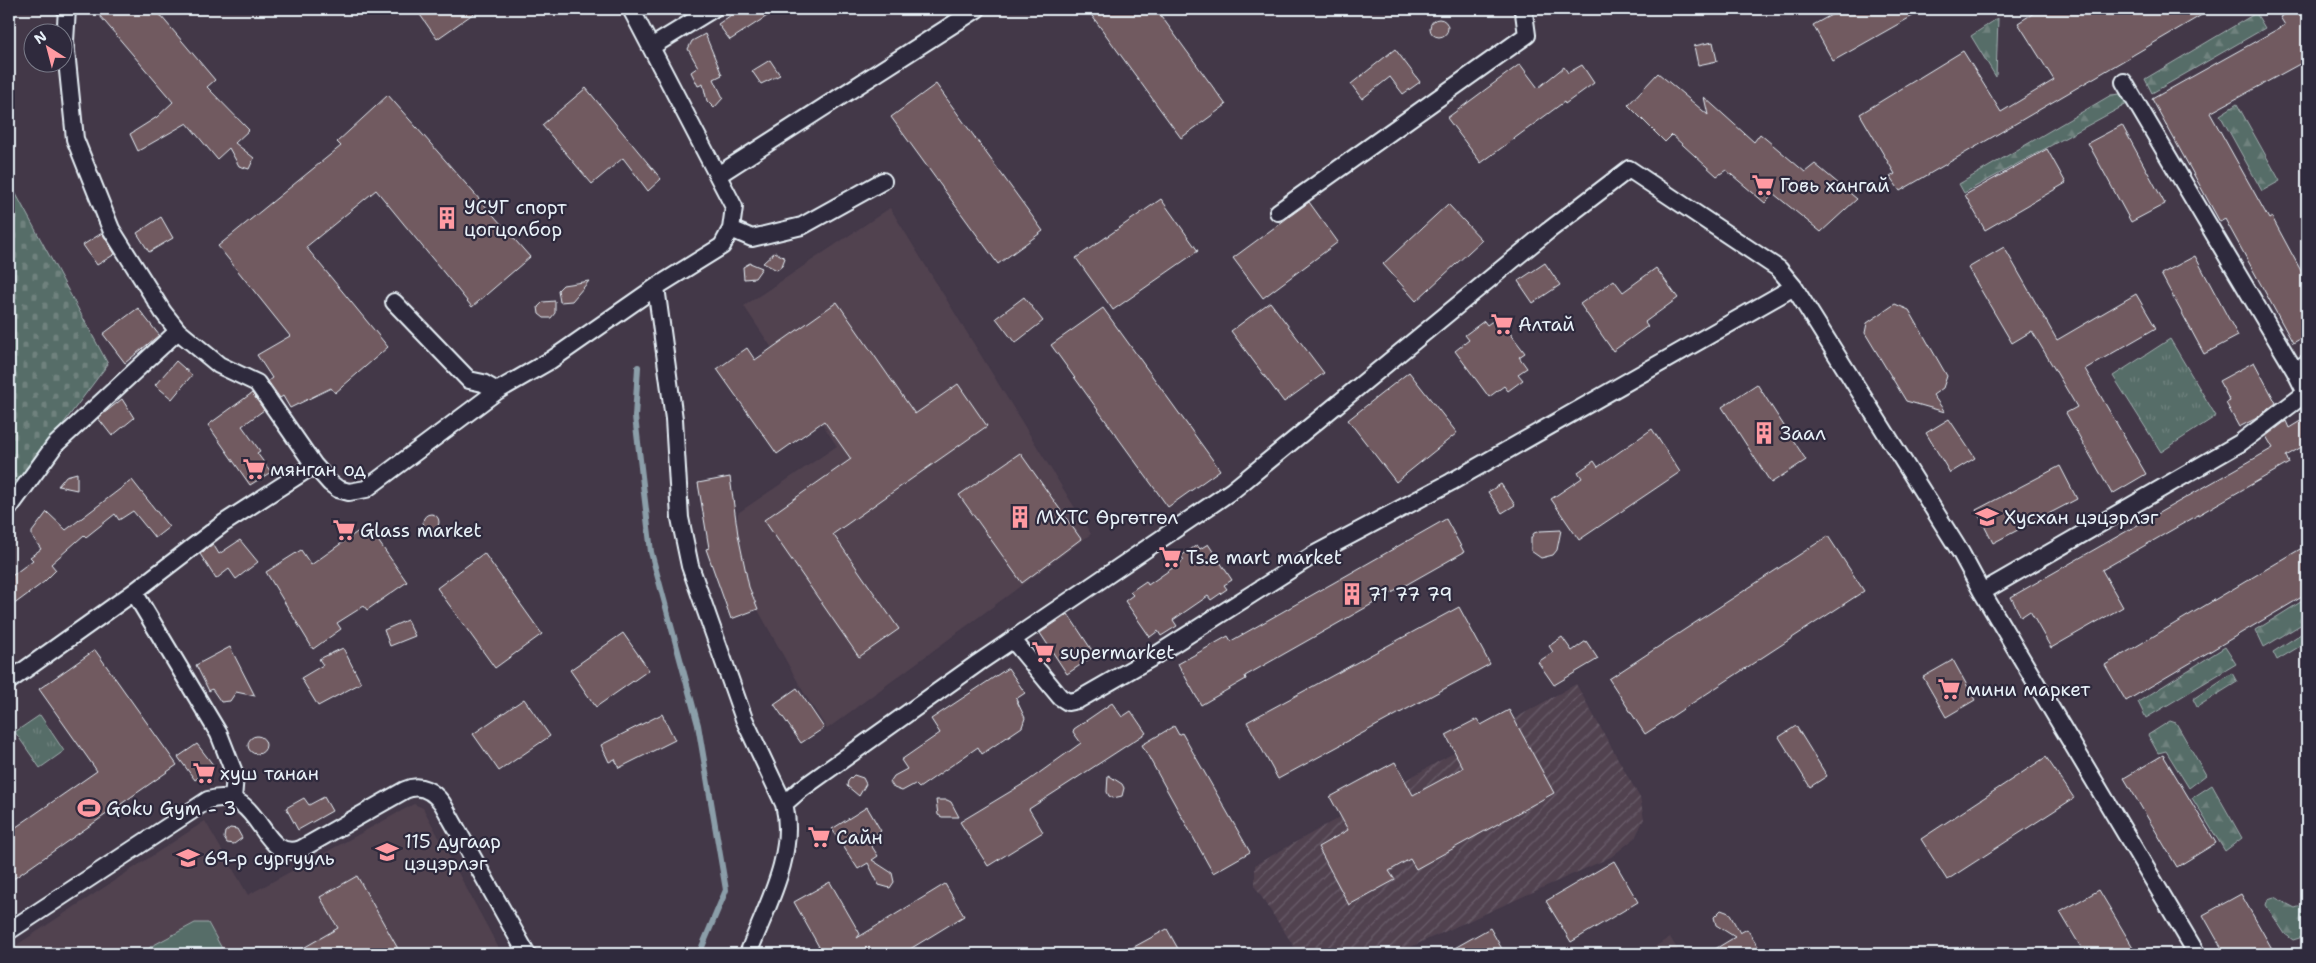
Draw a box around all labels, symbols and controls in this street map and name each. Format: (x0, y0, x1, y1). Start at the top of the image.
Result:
north arrow (22, 22, 72, 72)
text: N (31, 27, 50, 48)
supermarket icon: Говь хангай (1750, 172, 1776, 198)
place label: Говь хангай (1780, 173, 1890, 198)
place label: УСУГ спорт цогцолбор (464, 195, 567, 242)
building icon: УСУГ спорт цогцолбор (434, 205, 460, 231)
supermarket icon: Алтай (1489, 311, 1515, 337)
place label: Алтай (1518, 312, 1575, 337)
building icon: Заал (1751, 420, 1777, 446)
place label: Заал (1780, 421, 1826, 446)
supermarket icon: мянган од (241, 456, 267, 482)
place label: мянган од (270, 457, 366, 482)
building icon: МХТС Өргөтгөл (1007, 504, 1033, 530)
school or university icon: Хусхан цэцэрлэг (1974, 504, 2000, 530)
place label: МХТС Өргөтгөл (1036, 505, 1179, 530)
place label: Хусхан цэцэрлэг (2004, 505, 2159, 530)
supermarket icon: Glass market (331, 517, 357, 543)
place label: Glass market (360, 518, 482, 543)
supermarket icon: Ts.e mart market (1157, 544, 1183, 570)
place label: Ts.e mart market (1186, 545, 1342, 570)
building icon: 71 77 79 (1339, 581, 1365, 607)
place label: 71 77 79 (1368, 582, 1453, 607)
supermarket icon: supermarket (1030, 639, 1056, 665)
place label: supermarket (1060, 640, 1175, 665)
supermarket icon: мини маркет (1936, 676, 1962, 702)
place label: мини маркет (1966, 677, 2090, 702)
supermarket icon: хуш танан (191, 760, 217, 786)
place label: хуш танан (220, 761, 319, 786)
sports icon: Goku Gym - 3 (76, 795, 102, 821)
place label: Goku Gym - 3 (106, 796, 237, 821)
supermarket icon: Сайн (806, 824, 832, 850)
place label: Сайн (836, 825, 883, 850)
place label: 115 дугаар цэцэрлэг (404, 829, 501, 876)
school or university icon: 115 дугаар цэцэрлэг (374, 839, 400, 865)
school or university icon: 69-р сургууль (175, 845, 201, 871)
place label: 69-р сургууль (204, 846, 335, 871)

